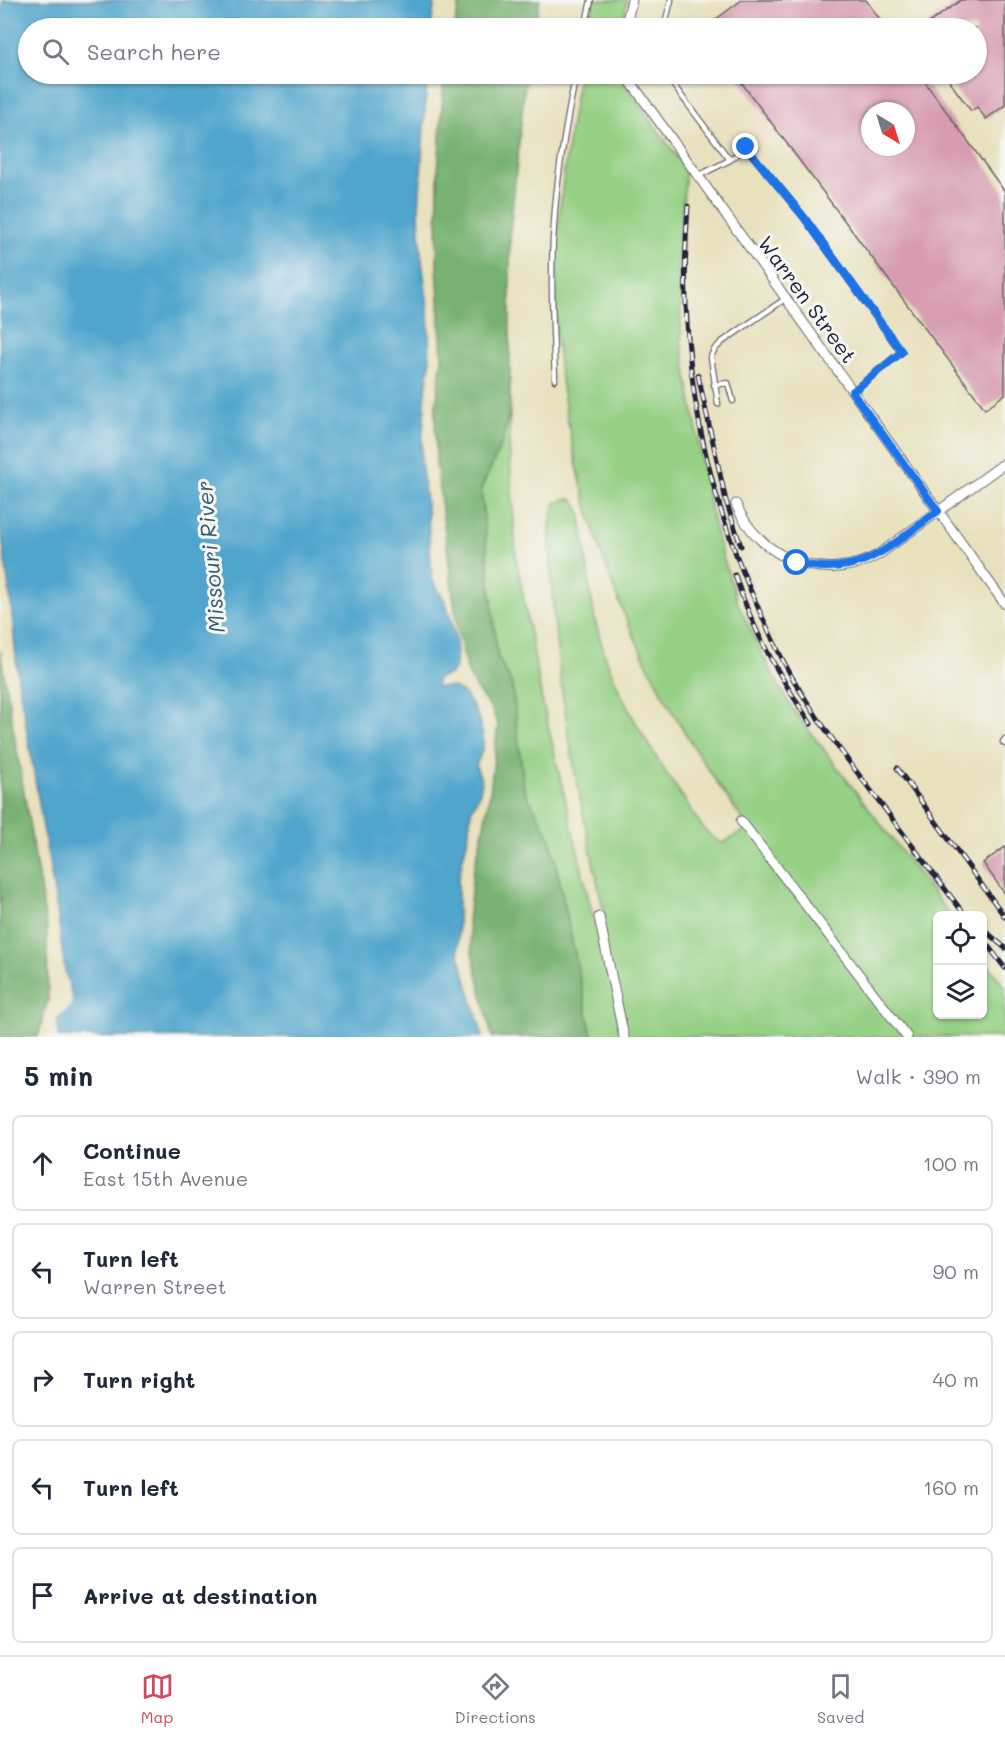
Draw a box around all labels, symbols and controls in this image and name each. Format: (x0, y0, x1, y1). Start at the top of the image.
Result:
search box (18, 18, 987, 84)
icon: search (39, 35, 72, 68)
text: Search here (87, 37, 221, 66)
north arrow (861, 102, 915, 156)
route end (732, 133, 758, 159)
street label: Warren Street (753, 230, 863, 368)
water label: Missouri River (189, 480, 231, 634)
route start (783, 549, 809, 575)
map controls (933, 911, 987, 1019)
button: locate (933, 911, 987, 965)
button: layers (933, 965, 987, 1019)
text: 5 min (24, 1059, 93, 1093)
text: Walk · 390 m (856, 1063, 981, 1089)
text: Continue (83, 1136, 181, 1165)
icon: ahead (26, 1147, 59, 1180)
text: 100 m (923, 1150, 979, 1176)
text: East 15th Avenue (83, 1165, 248, 1191)
text: Turn left (83, 1244, 179, 1273)
icon: left (26, 1255, 59, 1288)
text: 90 m (933, 1258, 979, 1284)
text: Warren Street (83, 1273, 227, 1299)
icon: right (26, 1363, 59, 1396)
text: Turn right (83, 1365, 195, 1394)
text: 40 m (933, 1366, 979, 1392)
icon: left (26, 1471, 59, 1504)
text: Turn left (83, 1473, 179, 1502)
text: 160 m (923, 1474, 979, 1500)
icon: arrive (26, 1579, 59, 1612)
text: Arrive at destination (83, 1581, 318, 1610)
tab: Map (141, 1670, 174, 1727)
tab: Directions (455, 1670, 536, 1727)
tab: Saved (817, 1670, 864, 1727)

